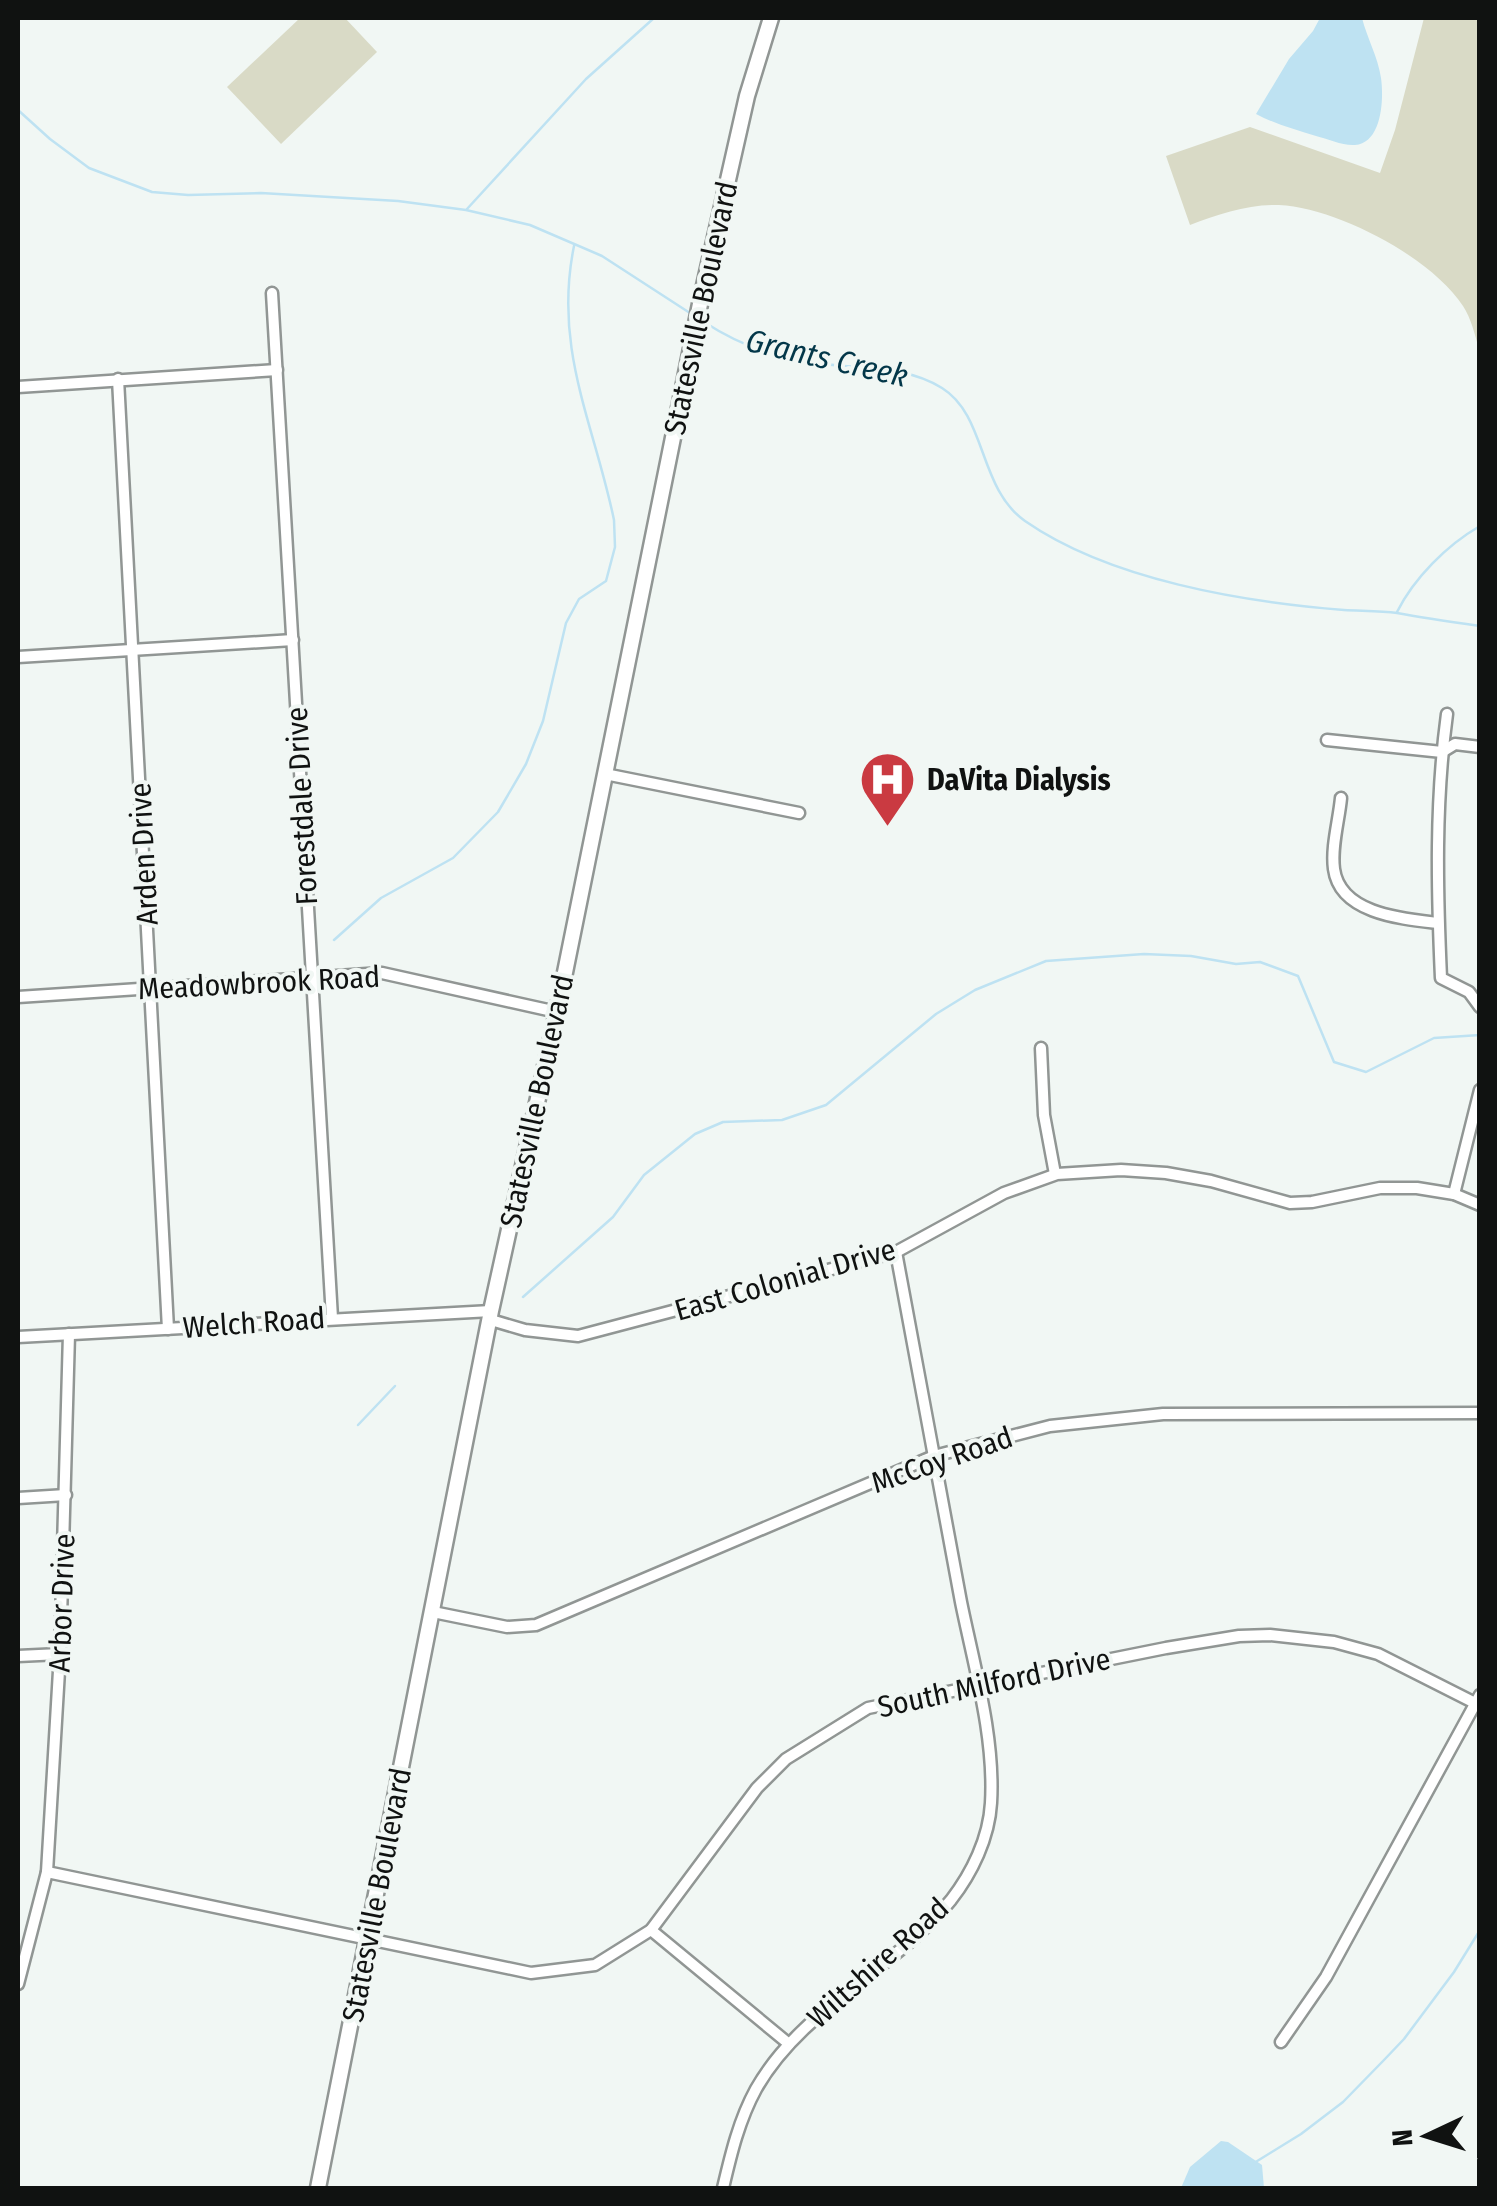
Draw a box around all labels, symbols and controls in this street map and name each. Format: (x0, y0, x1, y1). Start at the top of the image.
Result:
street label: Statesville Boulevard (657, 178, 745, 438)
water label: Grants Creek (742, 321, 912, 395)
street label: Forestdale Drive (279, 706, 325, 906)
hospital icon: DaVita Dialysis (858, 750, 918, 829)
place label: DaVita Dialysis (927, 762, 1111, 798)
street label: Arden Drive (122, 782, 166, 926)
street label: Meadowbrook Road (137, 959, 381, 1007)
street label: Statesville Boulevard (493, 971, 581, 1231)
street label: East Colonial Drive (670, 1231, 900, 1329)
street label: Welch Road (182, 1300, 326, 1346)
street label: McCoy Road (867, 1419, 1017, 1501)
street label: Arbor Drive (42, 1533, 82, 1673)
street label: South Milford Drive (874, 1641, 1114, 1725)
street label: Statesville Boulevard (335, 1765, 419, 2025)
street label: Wiltshire Road (800, 1890, 956, 2036)
north arrow (1377, 2086, 1477, 2186)
text: N (1386, 2128, 1420, 2147)

